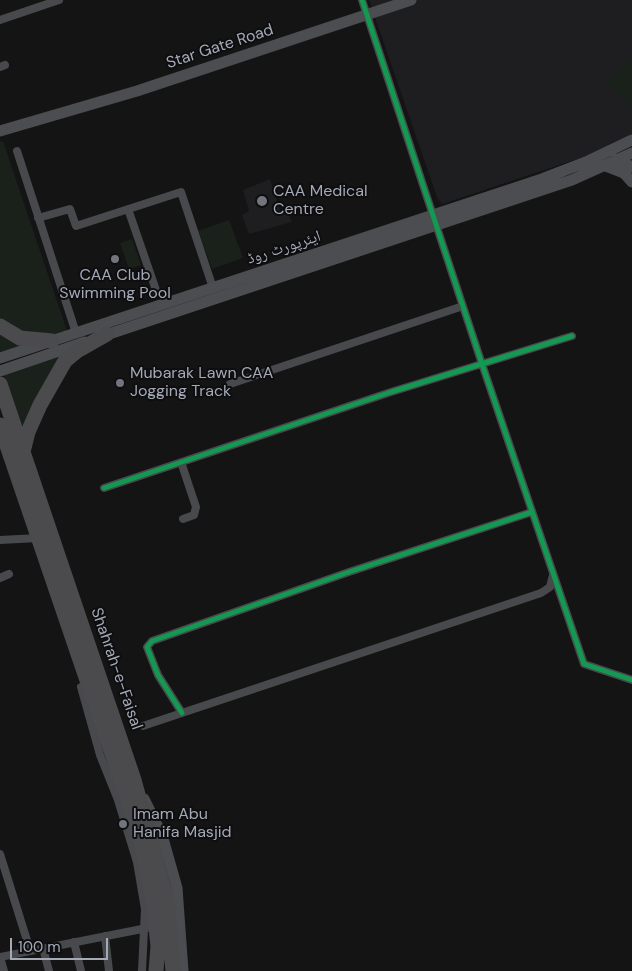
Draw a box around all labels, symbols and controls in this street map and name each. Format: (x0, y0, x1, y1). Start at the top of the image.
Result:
street label: Star Gate Road (164, 21, 276, 73)
place label: CAA Medical Centre (273, 182, 368, 220)
marker: CAA Medical Centre (255, 194, 269, 208)
street label: ایئرپورٹ روڈ (245, 227, 323, 269)
marker: CAA Club Swimming Pool (109, 253, 121, 265)
place label: CAA Club Swimming Pool (59, 266, 171, 304)
place label: Mubarak Lawn CAA Jogging Track (130, 364, 273, 402)
marker: Mubarak Lawn CAA Jogging Track (114, 377, 126, 389)
street label: Shahrah-e-Faisal (86, 606, 146, 732)
place label: Imam Abu Hanifa Masjid (133, 805, 232, 843)
marker: Imam Abu Hanifa Masjid (117, 818, 129, 830)
scale bar (12, 928, 110, 960)
text: 100 m (18, 937, 61, 957)

